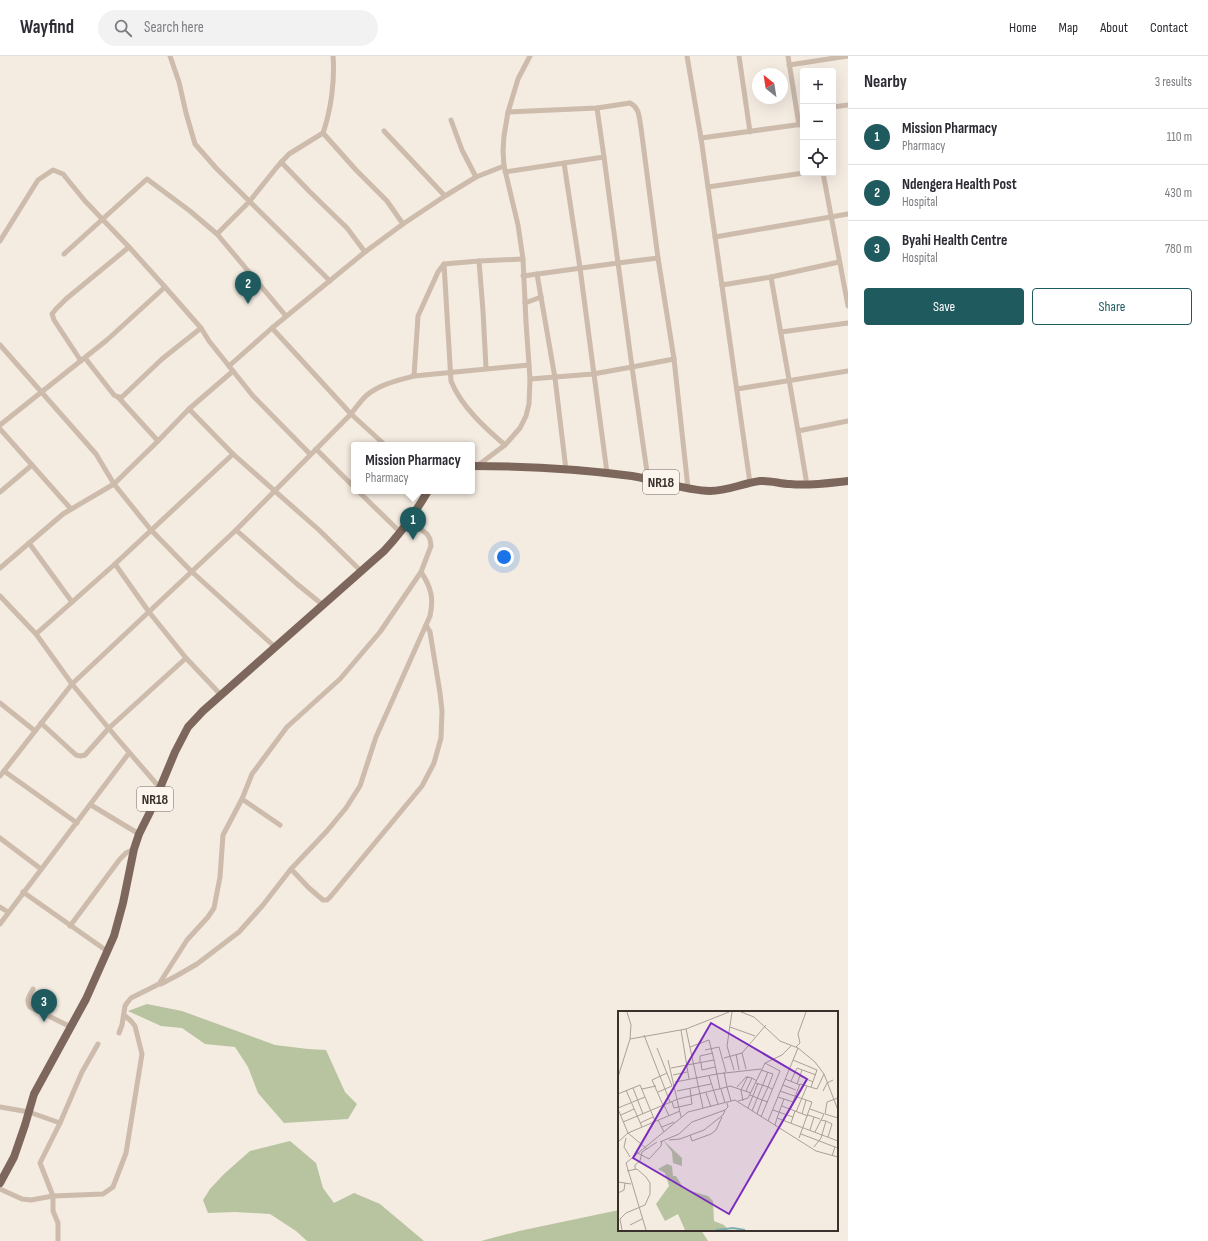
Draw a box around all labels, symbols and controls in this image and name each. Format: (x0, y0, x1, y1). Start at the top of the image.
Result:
search box (98, 10, 378, 46)
text: Wayfind (20, 16, 74, 39)
icon: search (112, 17, 134, 39)
text: Search here (144, 18, 204, 37)
text: Home (1009, 19, 1037, 36)
text: Map (1059, 19, 1078, 36)
text: About (1100, 19, 1128, 36)
text: Contact (1150, 19, 1188, 36)
north arrow (752, 68, 788, 104)
map controls (800, 68, 836, 176)
button: + (800, 68, 836, 104)
text: Nearby (864, 72, 907, 92)
text: 3 results (1155, 74, 1192, 90)
button: − (800, 104, 836, 140)
text: Mission Pharmacy (902, 119, 997, 138)
text: 1 (874, 129, 880, 145)
text: 110 m (1167, 129, 1192, 145)
text: Pharmacy (902, 138, 945, 154)
button: locate (800, 140, 836, 176)
text: Ndengera Health Post (902, 175, 1017, 194)
text: 2 (874, 185, 880, 201)
text: 430 m (1165, 185, 1192, 201)
text: Hospital (902, 194, 938, 210)
text: Byahi Health Centre (902, 231, 1007, 250)
text: 3 (874, 241, 880, 257)
text: 780 m (1165, 241, 1192, 257)
text: Hospital (902, 250, 938, 266)
pin: 2 (235, 271, 261, 304)
button: Save (864, 288, 1024, 325)
button: Share (1032, 288, 1192, 325)
popup (351, 442, 475, 494)
text: Mission Pharmacy (365, 451, 461, 470)
text: Pharmacy (365, 470, 409, 486)
road number: NR18 (643, 470, 679, 494)
pin: 1 (400, 507, 426, 540)
your location (494, 547, 514, 567)
road number: NR18 (137, 787, 173, 811)
pin: 3 (31, 989, 57, 1022)
inset map (618, 1011, 838, 1231)

